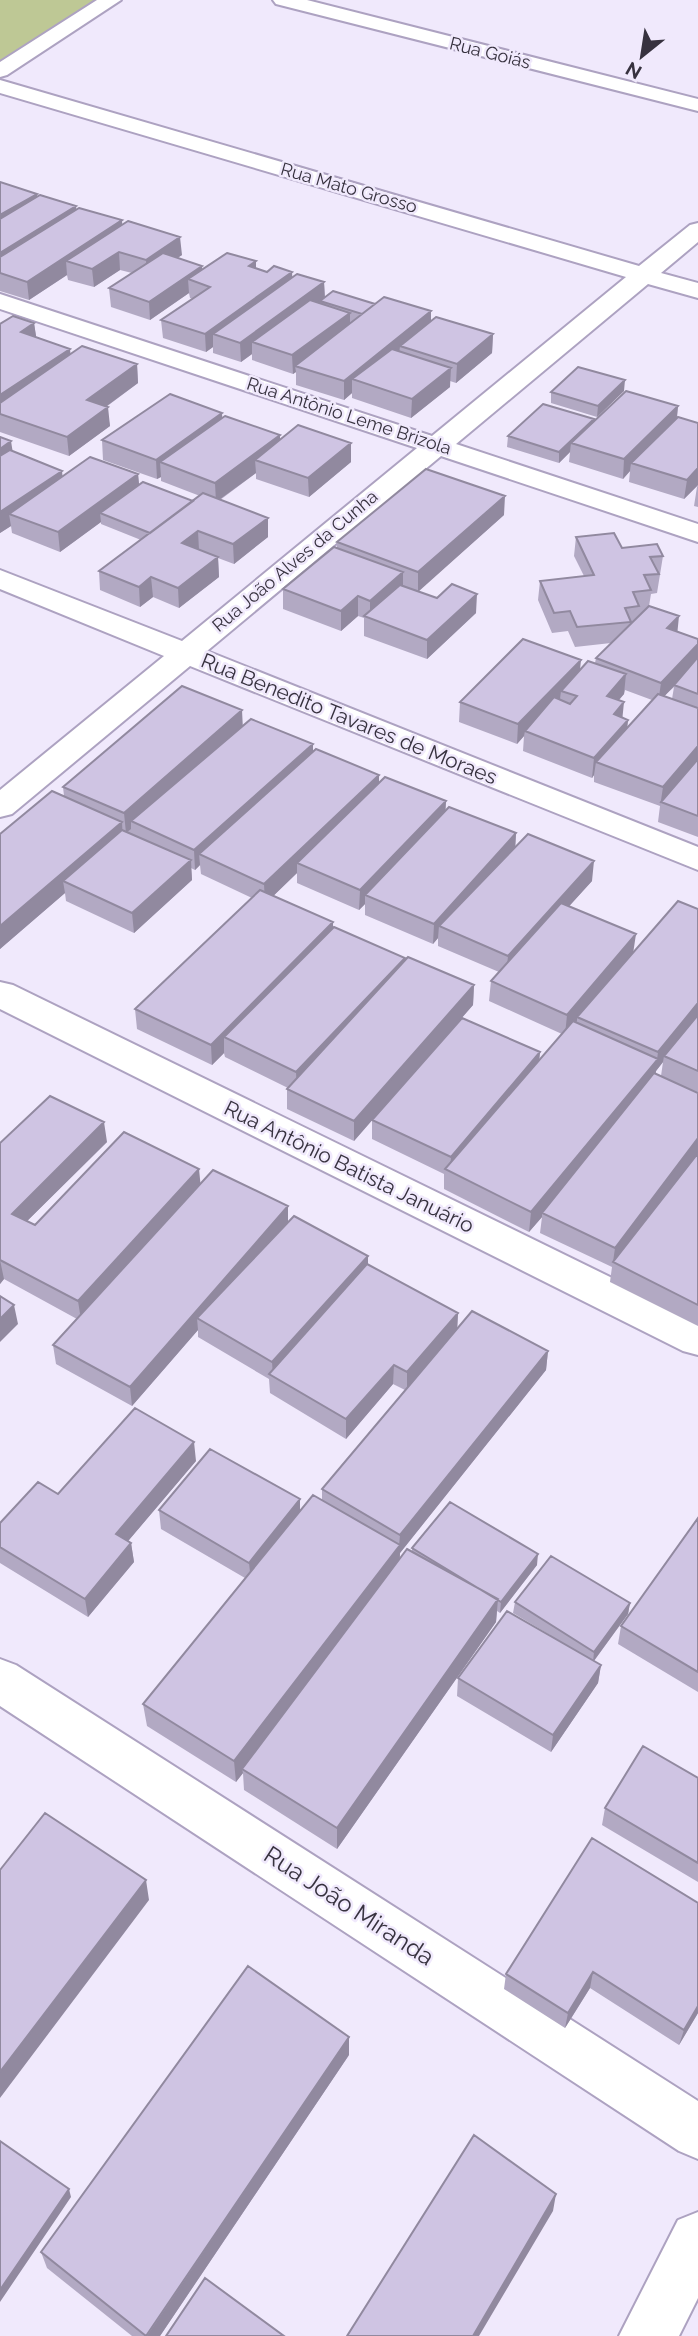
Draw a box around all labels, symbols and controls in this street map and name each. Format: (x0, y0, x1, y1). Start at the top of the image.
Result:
north arrow (607, 21, 677, 91)
street label: Rua Goiás (447, 32, 533, 73)
text: N (622, 58, 645, 84)
street label: Rua Mato Grosso (278, 158, 420, 217)
street label: Rua Antônio Leme Brizola (244, 372, 454, 459)
street label: Rua João Alves da Cunha (208, 485, 382, 636)
street label: Rua Benedito Tavares de Moraes (197, 648, 501, 790)
street label: Rua Antônio Batista Januário (220, 1095, 478, 1238)
street label: Rua João Miranda (259, 1840, 440, 1971)

